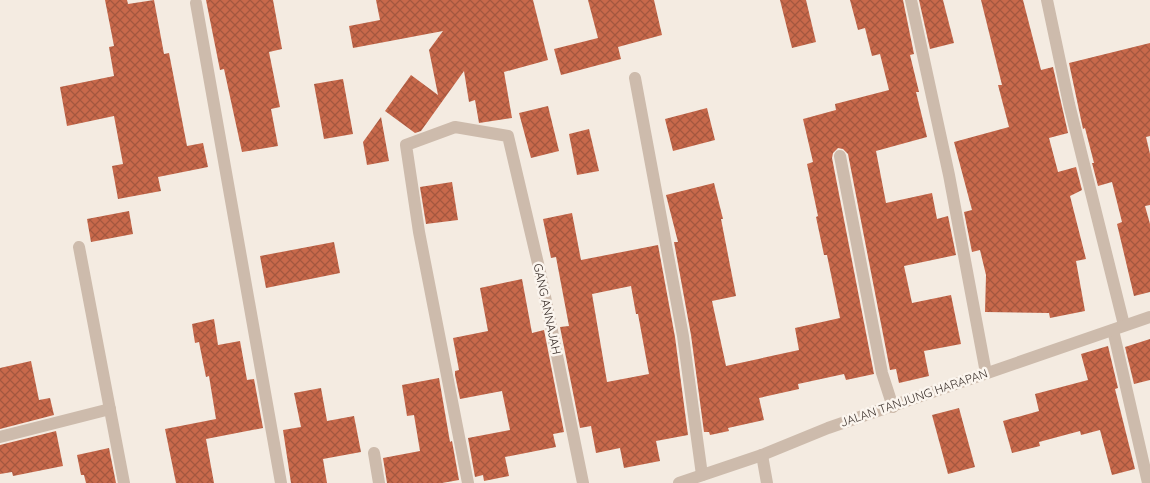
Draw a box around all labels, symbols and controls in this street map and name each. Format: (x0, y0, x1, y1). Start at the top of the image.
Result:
street label: GANG ANNAJAH (531, 262, 564, 356)
street label: JALAN TANJUNG HARAPAN (838, 365, 990, 430)

